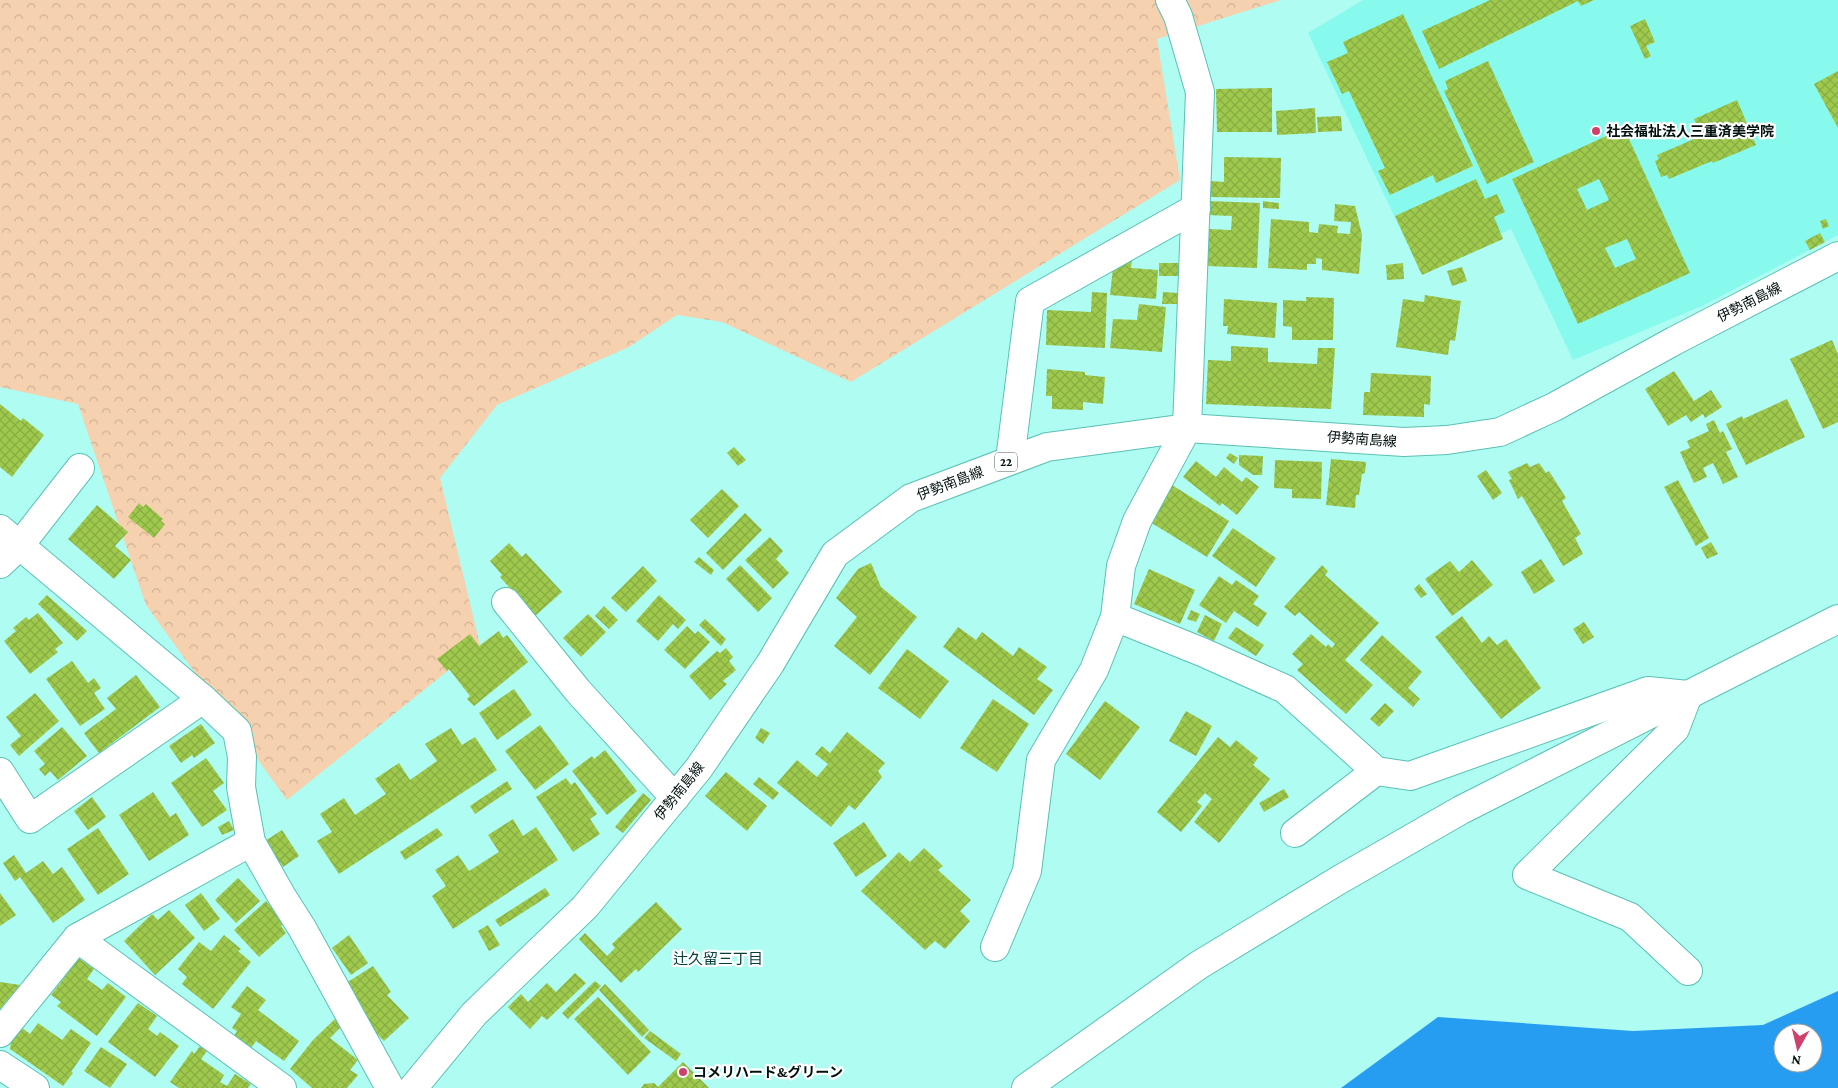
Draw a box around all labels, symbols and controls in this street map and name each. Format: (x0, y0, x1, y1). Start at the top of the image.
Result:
place label: 社会福祉法人三重済美学院 (1606, 123, 1774, 139)
marker: 社会福祉法人三重済美学院 (1590, 125, 1602, 137)
street label: 伊勢南島線 (1714, 279, 1784, 325)
street label: 伊勢南島線 (1327, 429, 1397, 449)
road number: 22 (995, 452, 1017, 472)
street label: 伊勢南島線 (914, 463, 986, 503)
street label: 伊勢南島線 (651, 759, 707, 823)
district label: 辻久留三丁目 (673, 951, 763, 967)
north arrow (1773, 1023, 1823, 1073)
text: N (1790, 1052, 1802, 1069)
place label: コメリハード&グリーン (693, 1064, 843, 1080)
marker: コメリハード&グリーン (677, 1066, 689, 1078)

